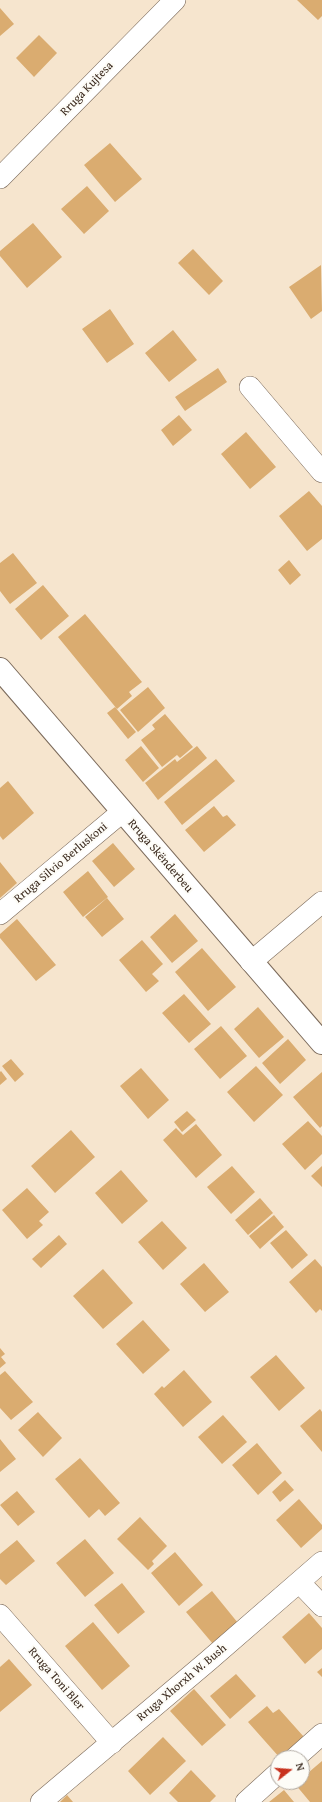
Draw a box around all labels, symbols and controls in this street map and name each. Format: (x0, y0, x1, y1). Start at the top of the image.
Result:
street label: Rruga Kujtesa (58, 59, 116, 119)
street label: Rruga Skënderbeu (124, 816, 196, 896)
street label: Rruga Silvio Berluskoni (11, 820, 111, 906)
street label: Rruga Xhorxh W. Bush (134, 1641, 230, 1725)
street label: Rruga Toni Bler (25, 1645, 87, 1713)
north arrow (270, 1750, 310, 1790)
text: N (292, 1761, 309, 1773)

